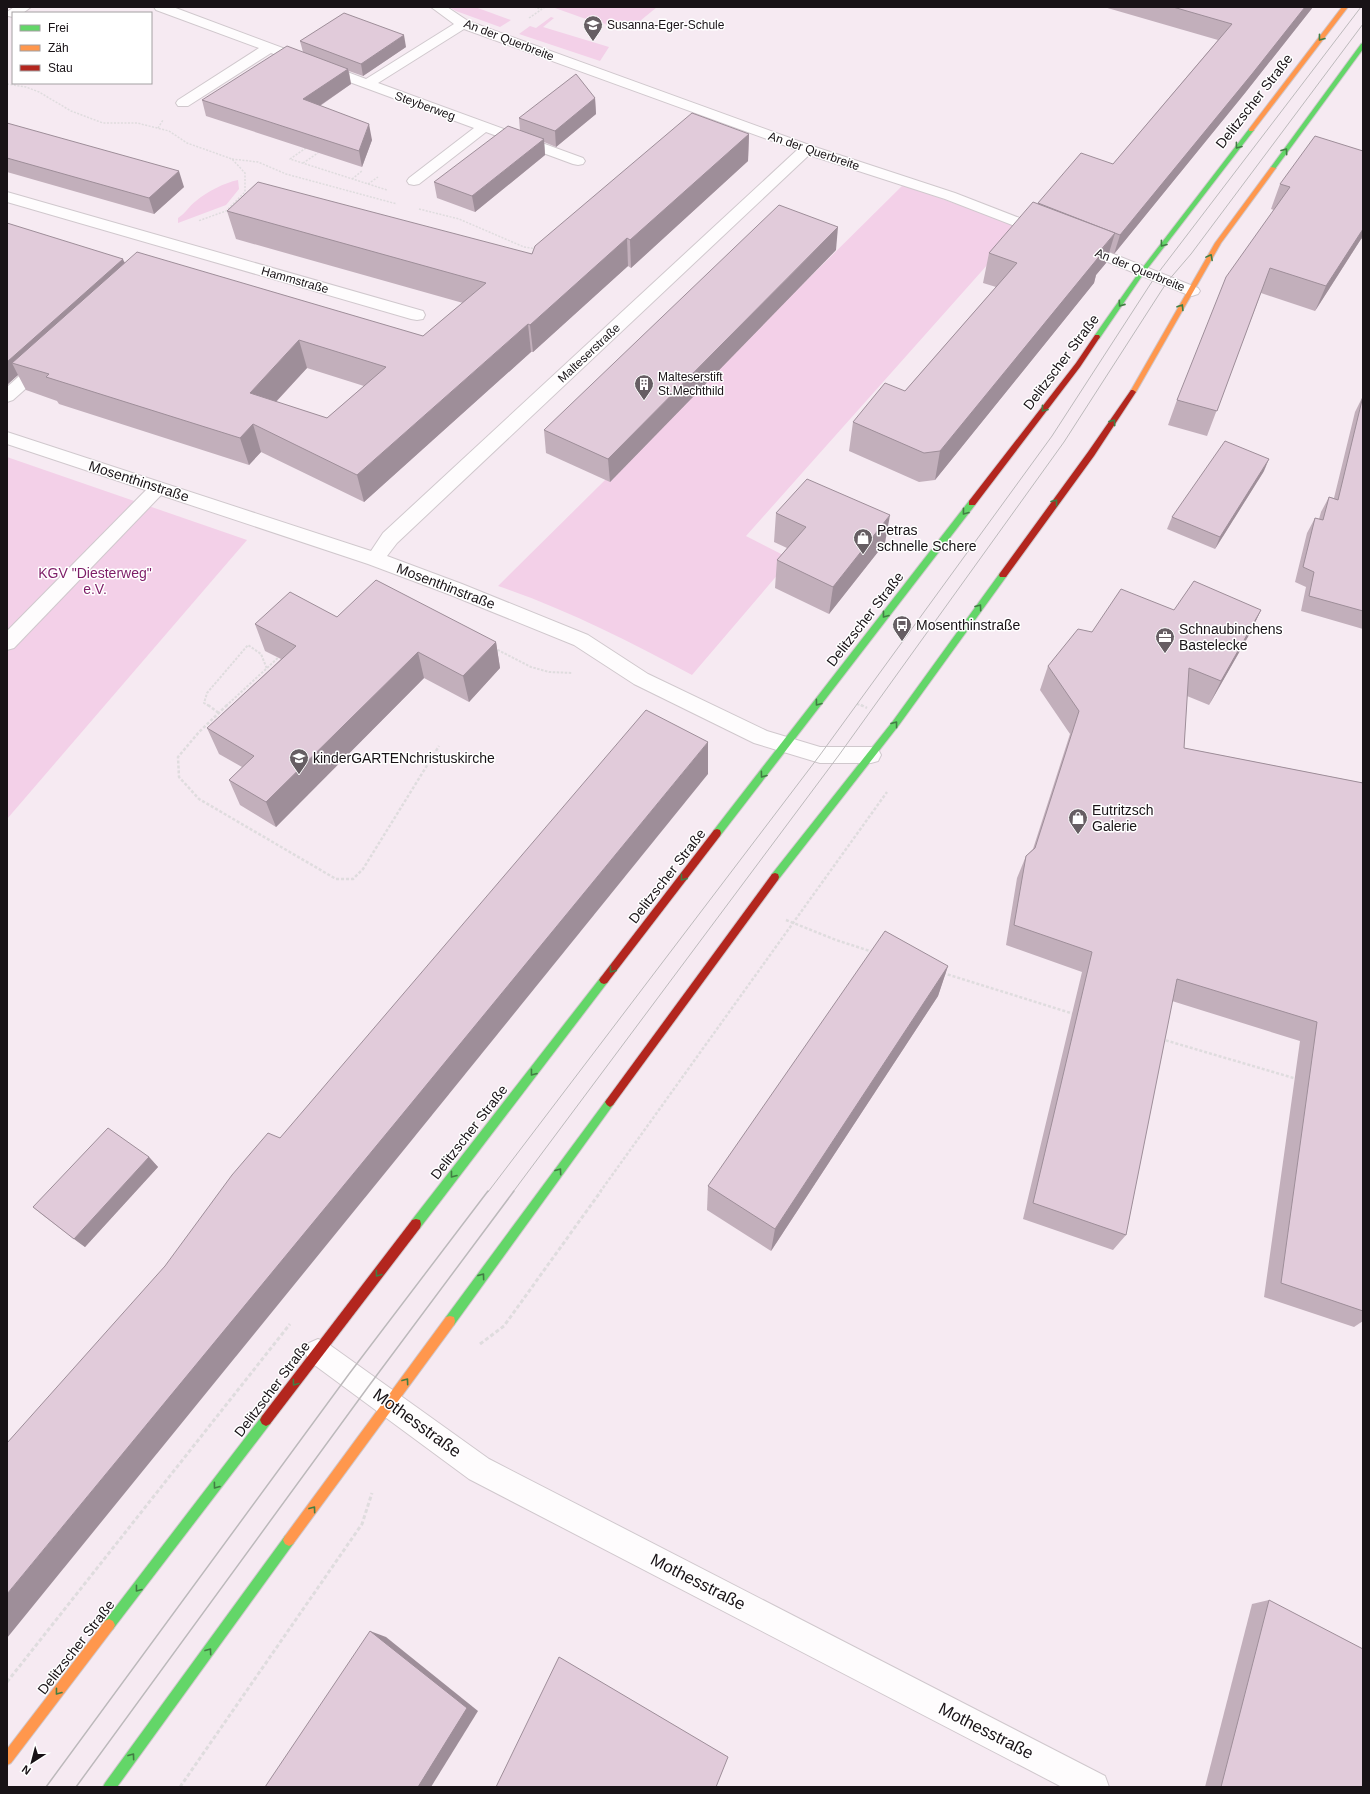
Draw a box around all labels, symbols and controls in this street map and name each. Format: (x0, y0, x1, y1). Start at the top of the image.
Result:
legend (12, 12, 152, 84)
school or university icon: Susanna-Eger-Schule (582, 14, 604, 42)
street label: An der Querbreite (462, 16, 556, 64)
place label: Susanna-Eger-Schule (607, 18, 725, 32)
text: Frei (48, 21, 69, 35)
one-way arrow (1319, 33, 1326, 40)
text: Zäh (48, 41, 69, 55)
street label: Delitzscher Straße (1212, 51, 1296, 151)
text: Stau (48, 61, 73, 75)
street label: Steyberweg (393, 89, 457, 123)
street label: An der Querbreite (767, 129, 862, 173)
one-way arrow (1235, 142, 1242, 149)
one-way arrow (1280, 148, 1287, 155)
one-way arrow (1161, 240, 1168, 247)
street label: An der Querbreite (1093, 246, 1187, 294)
one-way arrow (1206, 253, 1213, 261)
street label: Hammstraße (260, 264, 331, 296)
one-way arrow (1119, 300, 1126, 307)
one-way arrow (1177, 304, 1184, 311)
street label: Delitzscher Straße (1020, 311, 1102, 413)
street label: Malteserstraße (555, 320, 623, 385)
place label: Malteserstift St.Mechthild (658, 370, 724, 398)
building icon: Malteserstift St.Mechthild (633, 373, 655, 401)
one-way arrow (1042, 405, 1049, 412)
one-way arrow (1108, 419, 1116, 426)
street label: Mosenthinstraße (87, 457, 191, 505)
one-way arrow (1050, 499, 1058, 506)
one-way arrow (963, 508, 970, 515)
place label: Petras schnelle Schere (877, 522, 977, 554)
shop icon: Petras schnelle Schere (852, 527, 874, 555)
street label: Mosenthinstraße (394, 560, 498, 612)
park label: KGV "Diesterweg" e.V. (38, 565, 152, 597)
street label: Delitzscher Straße (823, 569, 907, 669)
one-way arrow (974, 605, 981, 612)
one-way arrow (883, 610, 890, 617)
bus stop icon: Mosenthinstraße (891, 614, 913, 642)
place label: Mosenthinstraße (916, 617, 1020, 633)
place label: Schnaubinchens Bastelecke (1179, 621, 1283, 653)
office icon: Schnaubinchens Bastelecke (1154, 626, 1176, 654)
one-way arrow (815, 699, 822, 706)
one-way arrow (890, 722, 897, 729)
school or university icon: kinderGARTENchristuskirche (288, 747, 310, 775)
place label: kinderGARTENchristuskirche (313, 750, 495, 766)
one-way arrow (760, 771, 767, 778)
place label: Eutritzsch Galerie (1092, 802, 1153, 834)
shop icon: Eutritzsch Galerie (1067, 807, 1089, 835)
street label: Delitzscher Straße (625, 826, 709, 926)
one-way arrow (681, 874, 688, 881)
one-way arrow (610, 965, 617, 972)
one-way arrow (531, 1068, 538, 1075)
street label: Delitzscher Straße (427, 1082, 511, 1182)
one-way arrow (554, 1169, 561, 1176)
one-way arrow (451, 1171, 458, 1178)
one-way arrow (375, 1269, 382, 1276)
one-way arrow (477, 1274, 484, 1281)
street label: Delitzscher Straße (231, 1338, 313, 1440)
one-way arrow (293, 1378, 300, 1385)
one-way arrow (401, 1379, 408, 1386)
street label: Mothesstraße (369, 1385, 465, 1461)
one-way arrow (214, 1482, 221, 1489)
one-way arrow (308, 1506, 316, 1513)
street label: Mothesstraße (647, 1550, 749, 1614)
one-way arrow (135, 1585, 142, 1592)
street label: Delitzscher Straße (34, 1597, 118, 1697)
one-way arrow (204, 1648, 211, 1655)
one-way arrow (56, 1688, 63, 1695)
street label: Mothesstraße (935, 1699, 1037, 1763)
north arrow (12, 1742, 52, 1782)
one-way arrow (127, 1753, 134, 1760)
text: N (19, 1763, 33, 1777)

